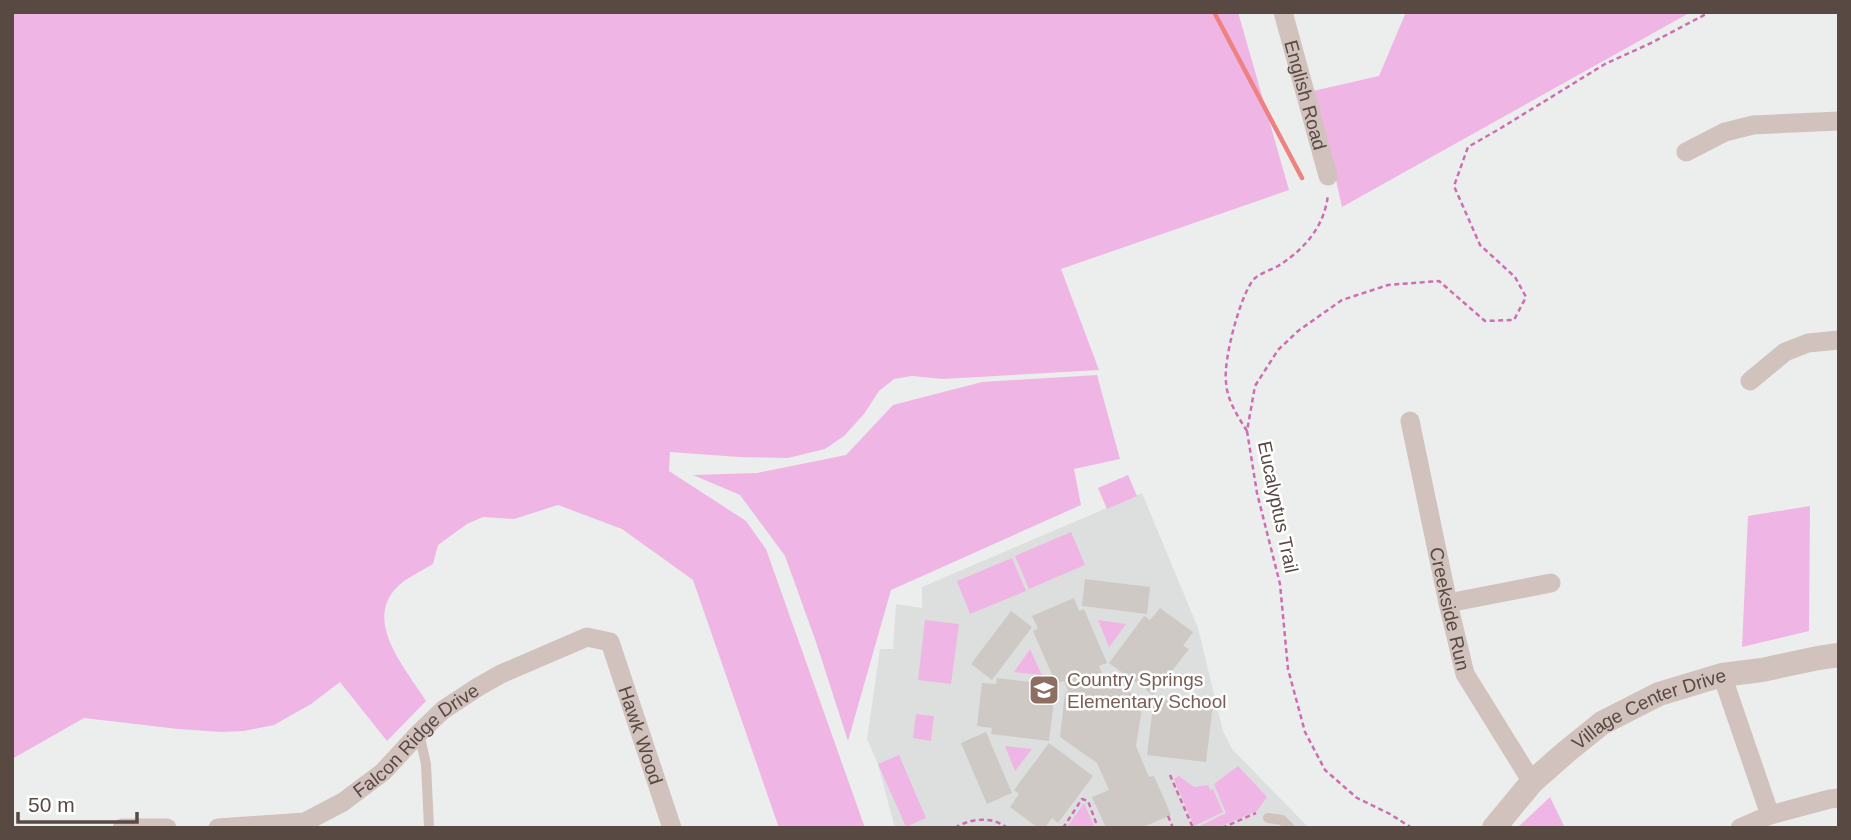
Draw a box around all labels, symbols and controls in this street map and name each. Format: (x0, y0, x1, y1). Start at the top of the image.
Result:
street label: English Road (1281, 38, 1331, 152)
street label: Eucalyptus Trail (1254, 439, 1302, 575)
street label: Creekside Run (1426, 545, 1474, 673)
street label: Village Center Drive (1568, 664, 1728, 754)
place label: Country Springs Elementary School (1067, 669, 1226, 712)
school or university icon: Country Springs Elementary School (1027, 673, 1061, 707)
street label: Falcon Ridge Drive (349, 679, 483, 801)
street label: Hawk Wood (615, 683, 667, 787)
scale bar (18, 780, 136, 824)
text: 50 m (28, 793, 75, 816)

